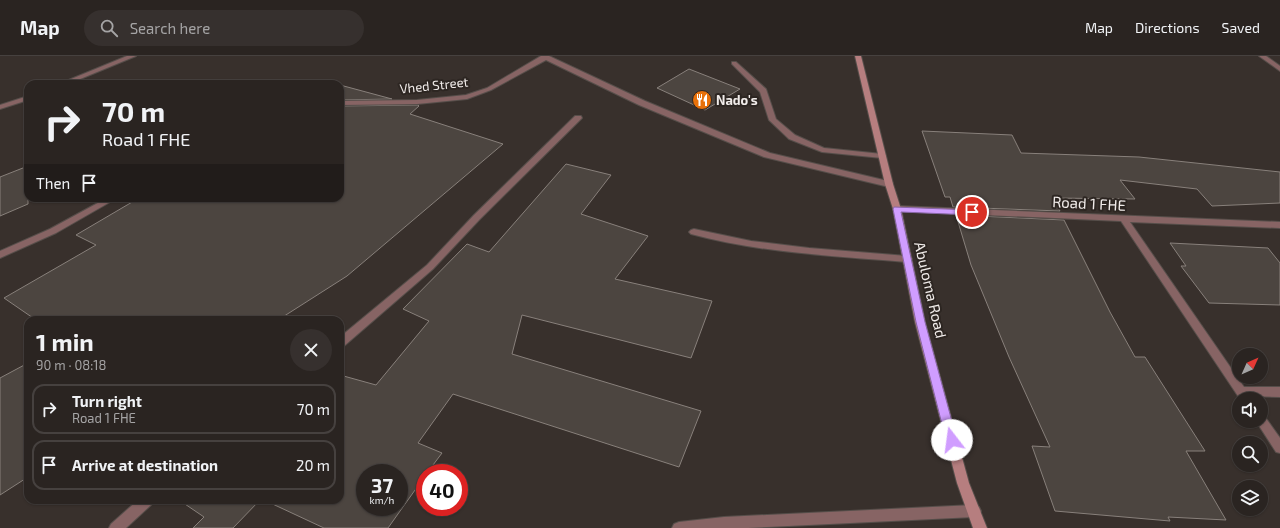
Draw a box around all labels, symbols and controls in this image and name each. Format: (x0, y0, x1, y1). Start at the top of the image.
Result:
search box (84, 10, 364, 46)
text: Map (20, 16, 60, 39)
icon: search (98, 17, 120, 39)
text: Search here (130, 19, 210, 37)
text: Map (1085, 19, 1113, 36)
text: Directions (1135, 19, 1200, 36)
text: Saved (1222, 19, 1260, 36)
street label: Vhed Street (399, 73, 469, 97)
restaurant icon: Nado's (691, 89, 713, 111)
place label: Nado's (716, 92, 758, 108)
text: 70 m (102, 94, 165, 128)
icon: right (36, 96, 88, 148)
text: Road 1 FHE (102, 128, 190, 150)
icon: arrive (78, 172, 100, 194)
text: Then (36, 174, 70, 192)
street label: Road 1 FHE (1052, 192, 1126, 214)
pin (955, 195, 989, 229)
icon: arrive (961, 201, 983, 223)
street label: Abuloma Road (911, 240, 951, 340)
text: 1 min (36, 327, 94, 356)
button: close (290, 329, 332, 371)
north arrow (1232, 348, 1268, 384)
map controls (1232, 348, 1268, 516)
text: 90 m · 08:18 (36, 357, 106, 373)
text: Turn right (72, 392, 142, 410)
button: sound (1232, 392, 1268, 428)
icon: right (38, 398, 60, 420)
text: 70 m (297, 400, 330, 418)
text: Road 1 FHE (72, 410, 136, 426)
position arrow (931, 419, 973, 461)
button: search (1232, 436, 1268, 472)
icon: arrive (38, 454, 60, 476)
text: Arrive at destination (72, 456, 218, 474)
text: 20 m (296, 456, 330, 474)
speed limit sign: 40 (416, 464, 468, 516)
text: 37 (371, 473, 393, 497)
button: layers (1232, 480, 1268, 516)
text: km/h (370, 494, 394, 506)

